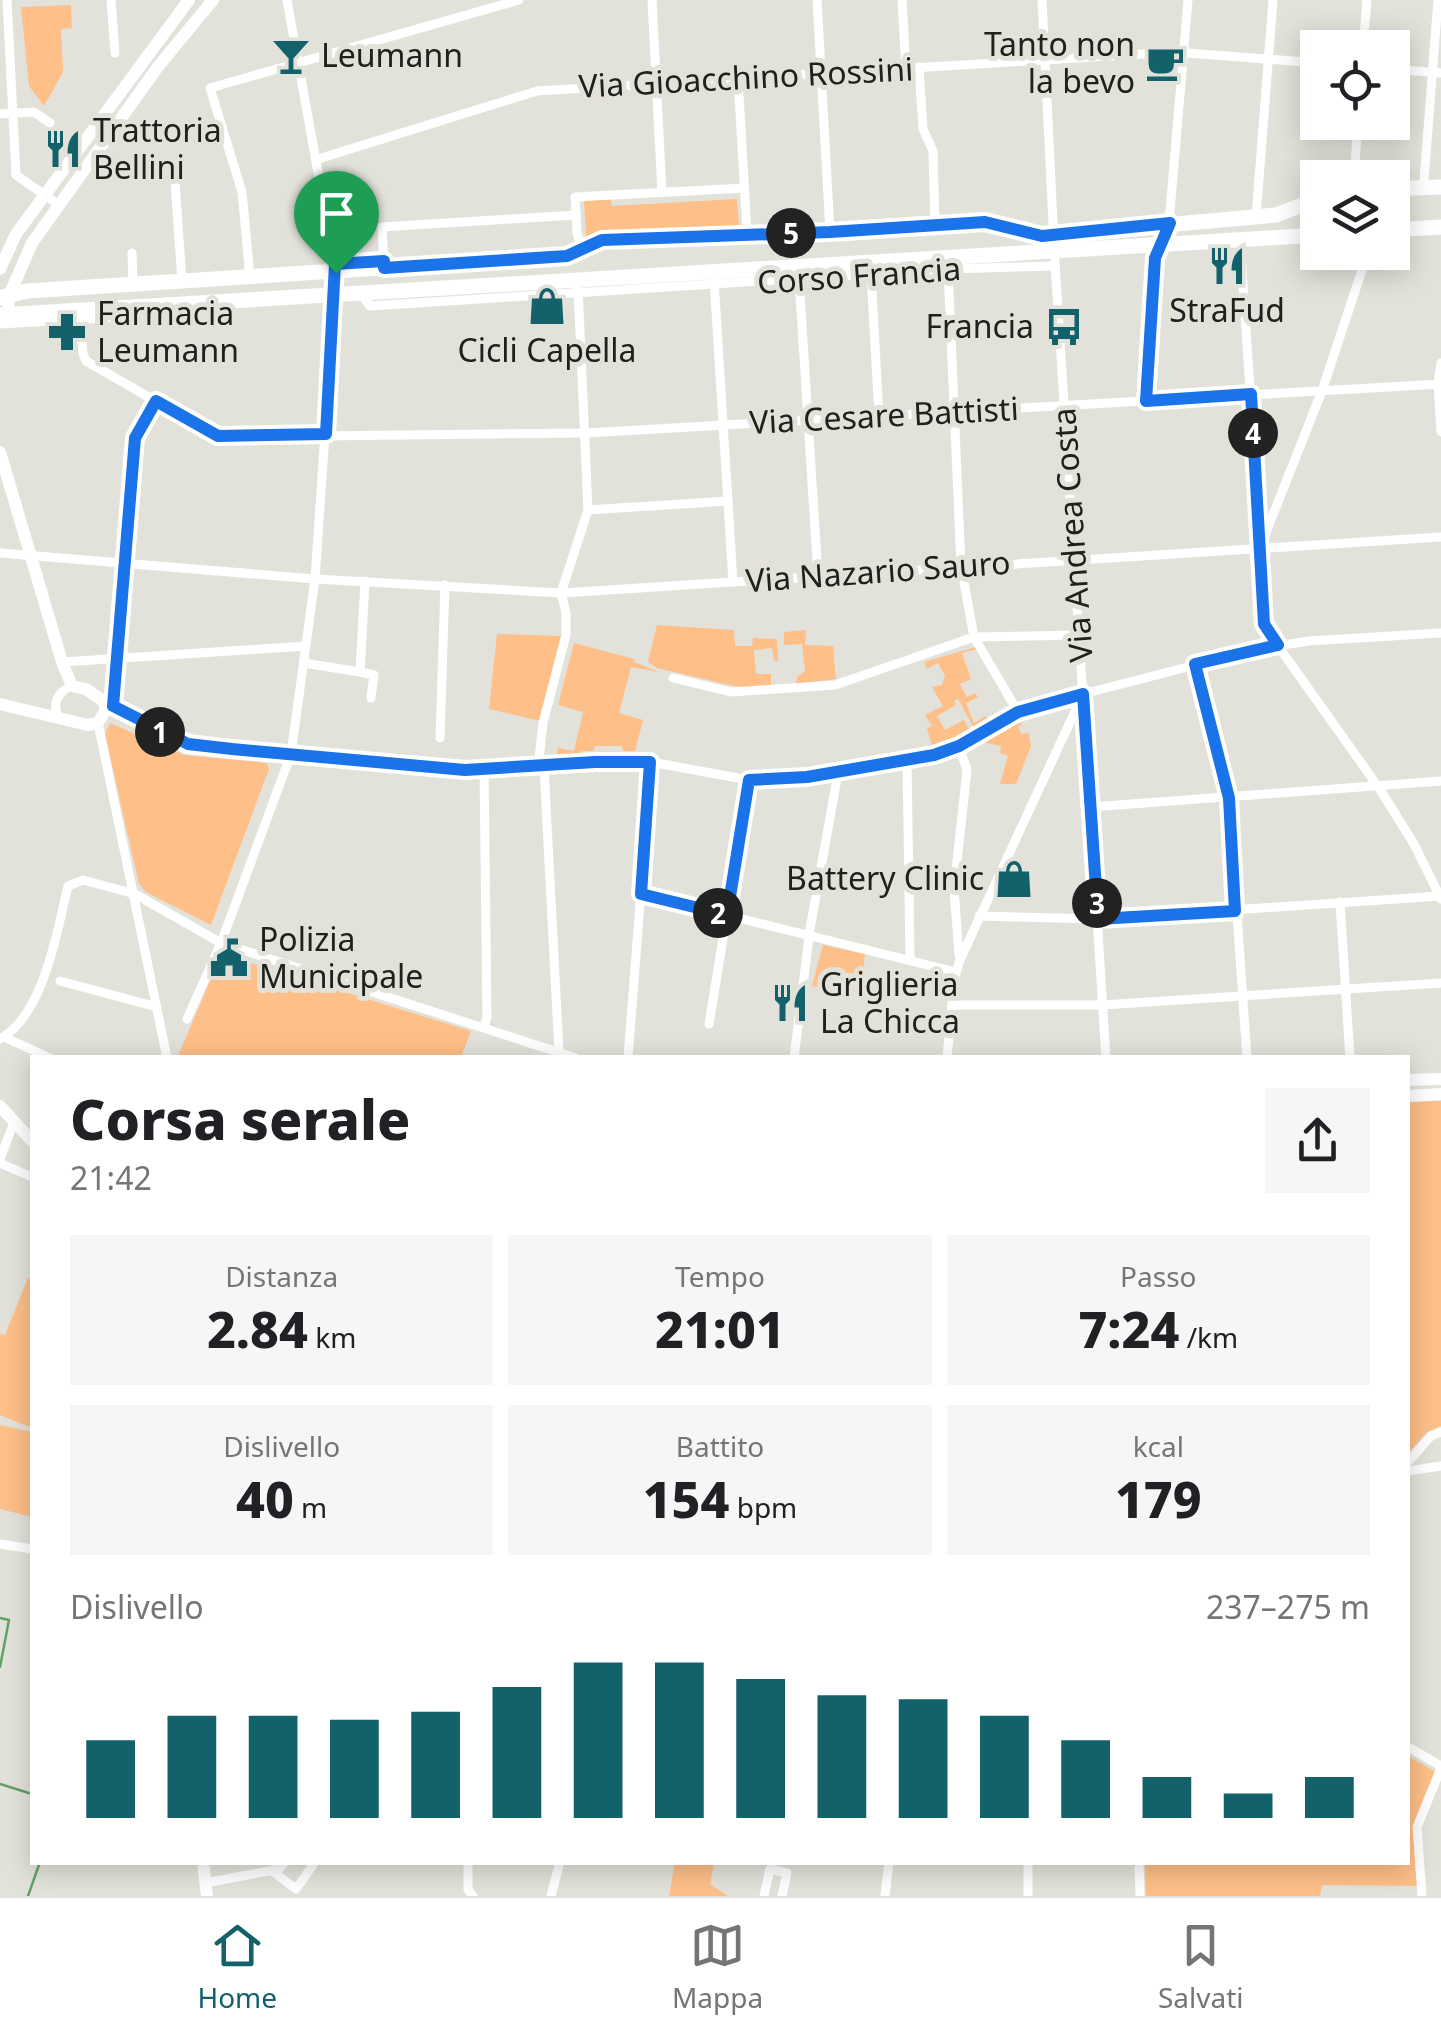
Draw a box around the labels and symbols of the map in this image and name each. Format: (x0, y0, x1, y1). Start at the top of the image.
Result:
place label: Tanto non la bevo (984, 22, 1135, 102)
place label: Leumann (321, 33, 463, 76)
bar icon: Leumann (270, 35, 312, 77)
cafe icon: Tanto non la bevo (1144, 42, 1186, 84)
street label: Via Gioacchino Rossini (578, 46, 914, 107)
place label: Trattoria Bellini (93, 108, 222, 188)
restaurant icon: Trattoria Bellini (42, 128, 84, 170)
pin (294, 171, 379, 274)
pin: 5 (766, 208, 816, 258)
restaurant icon: StraFud (1206, 245, 1248, 287)
street label: Corso Francia (755, 246, 962, 303)
shop icon: Cicli Capella (526, 285, 568, 327)
place label: StraFud (1169, 288, 1285, 331)
place label: Farmacia Leumann (97, 291, 239, 371)
place label: Francia (926, 304, 1034, 347)
bus stop icon: Francia (1043, 306, 1085, 348)
pharmacy icon: Farmacia Leumann (46, 311, 88, 353)
place label: Cicli Capella (457, 328, 637, 371)
street label: Via Cesare Battisti (748, 386, 1020, 443)
street label: Via Andrea Costa (1041, 406, 1102, 664)
pin: 4 (1228, 408, 1278, 458)
street label: Via Nazario Sauro (744, 540, 1012, 601)
pin: 1 (135, 707, 185, 757)
place label: Battery Clinic (786, 856, 984, 899)
shop icon: Battery Clinic (993, 858, 1035, 900)
pin: 3 (1072, 878, 1122, 928)
pin: 2 (693, 888, 743, 938)
place label: Polizia Municipale (259, 917, 423, 997)
public building icon: Polizia Municipale (208, 937, 250, 979)
place label: Griglieria La Chicca (820, 962, 960, 1042)
restaurant icon: Griglieria La Chicca (769, 982, 811, 1024)

